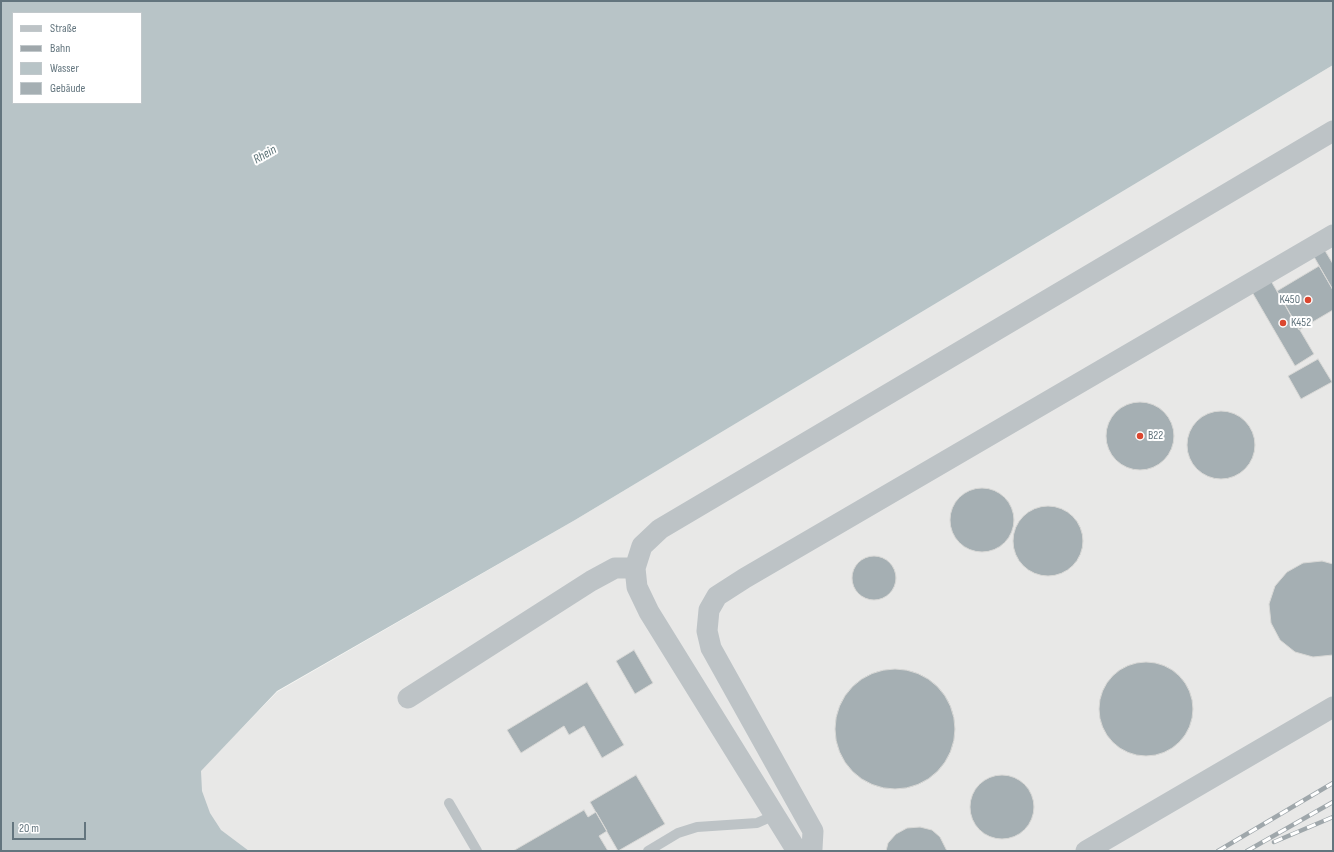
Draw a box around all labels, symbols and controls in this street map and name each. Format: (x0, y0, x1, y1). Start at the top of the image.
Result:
legend (12, 12, 142, 104)
text: Straße (50, 21, 77, 36)
text: Bahn (50, 41, 70, 56)
text: Wasser (50, 61, 79, 76)
text: Gebäude (50, 81, 85, 96)
water label: Rhein (251, 142, 279, 168)
place label: K450 (1279, 293, 1300, 307)
marker: K450 (1303, 295, 1313, 305)
place label: K452 (1291, 316, 1311, 330)
marker: K452 (1278, 318, 1288, 328)
place label: B22 (1148, 429, 1163, 443)
marker: B22 (1135, 431, 1145, 441)
scale bar (14, 814, 88, 840)
text: 20 m (19, 821, 39, 836)

